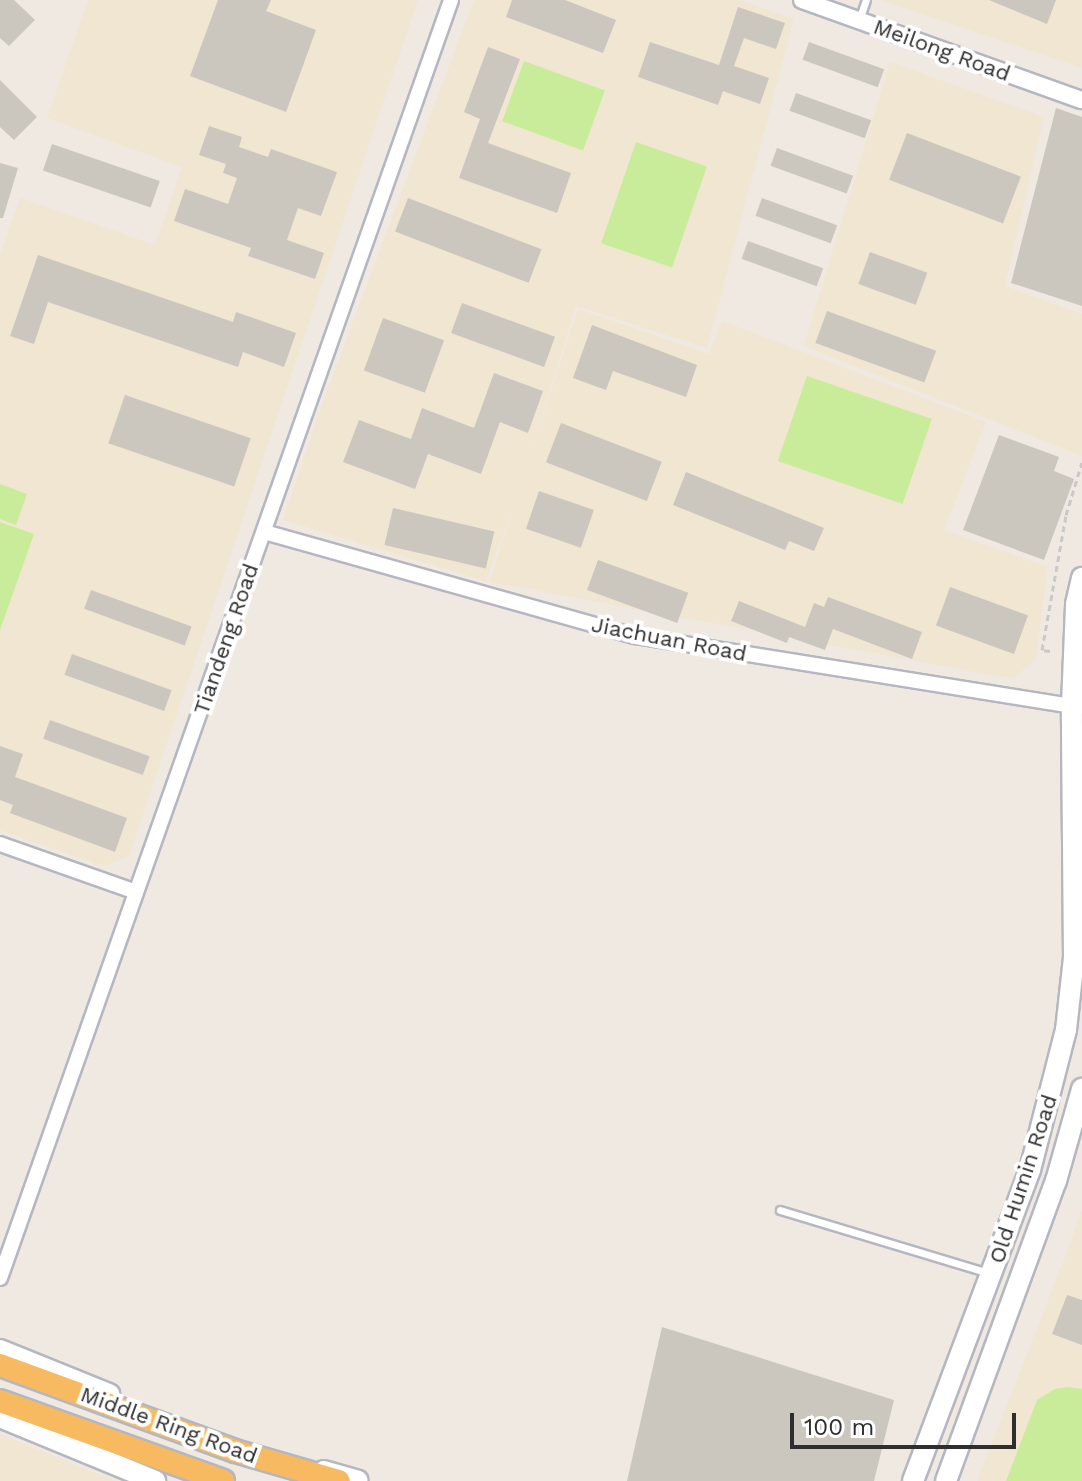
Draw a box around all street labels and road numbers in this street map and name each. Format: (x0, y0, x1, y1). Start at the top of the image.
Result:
street label: Meilong Road (870, 13, 1014, 87)
street label: Tiandeng Road (188, 560, 264, 718)
street label: Jiachuan Road (589, 611, 749, 667)
street label: Old Humin Road (983, 1091, 1063, 1267)
street label: Middle Ring Road (77, 1381, 261, 1469)

